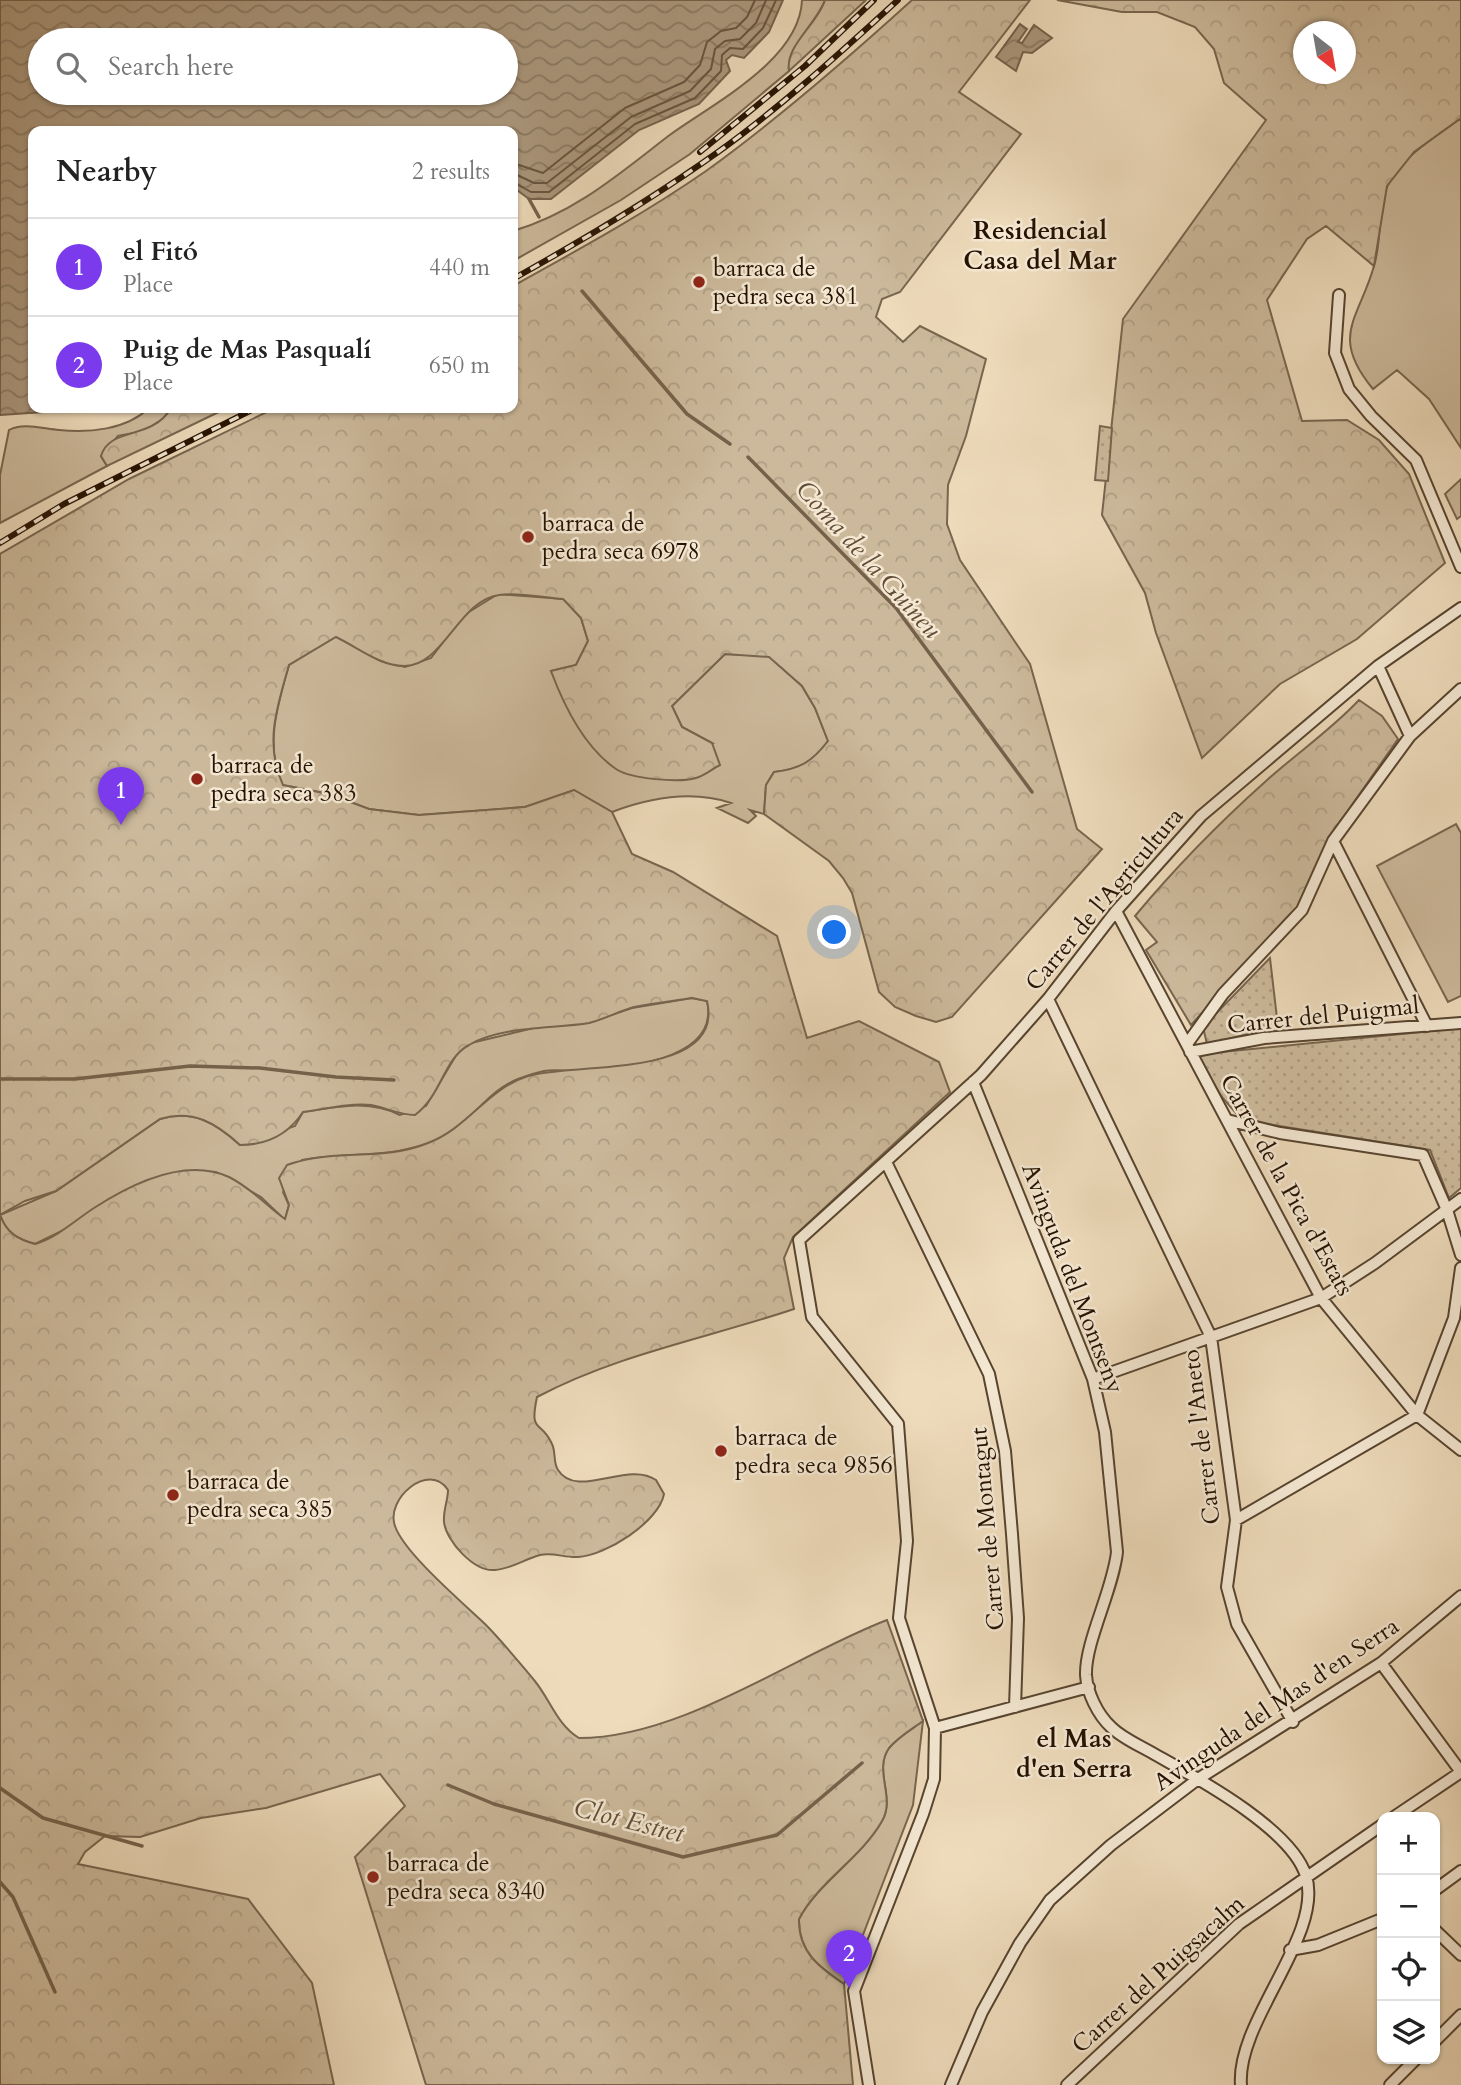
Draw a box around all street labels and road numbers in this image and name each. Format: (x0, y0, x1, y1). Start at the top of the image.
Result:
street label: Carrer de l'Agricultura (1018, 800, 1191, 998)
street label: Carrer del Puigmal (1225, 989, 1421, 1042)
street label: Carrer de la Pica d'Estats (1212, 1068, 1361, 1302)
street label: Avinguda del Montseny (1013, 1158, 1132, 1398)
street label: Carrer de l'Aneto (1174, 1347, 1229, 1526)
street label: Carrer de Montagut (962, 1426, 1013, 1632)
street label: Avinguda del Mas d'en Serra (1147, 1609, 1406, 1799)
street label: Carrer del Puigsacalm (1065, 1887, 1252, 2061)

